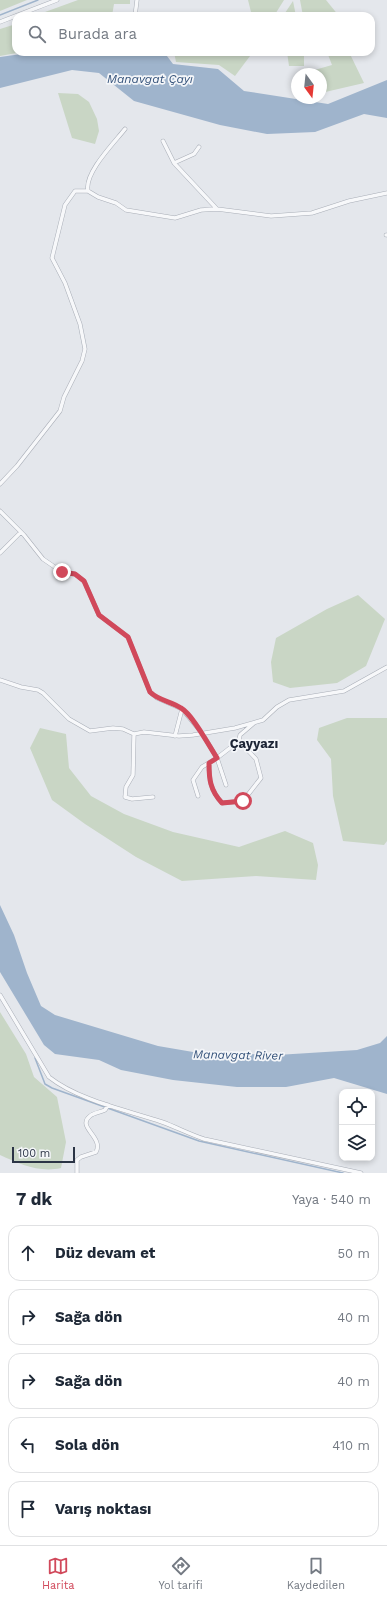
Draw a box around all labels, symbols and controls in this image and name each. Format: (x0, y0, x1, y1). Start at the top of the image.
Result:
search box (12, 12, 375, 56)
icon: search (26, 23, 48, 45)
text: Burada ara (58, 25, 137, 43)
north arrow (291, 68, 327, 104)
water label: Manavgat Çayı (107, 72, 193, 86)
route end (53, 563, 71, 581)
district label: Çayyazı (230, 736, 278, 751)
route start (234, 792, 252, 810)
water label: Manavgat River (193, 1047, 284, 1063)
map controls (339, 1089, 375, 1161)
button: locate (339, 1089, 375, 1125)
button: layers (339, 1125, 375, 1161)
scale bar (12, 1145, 75, 1164)
text: 100 m (18, 1147, 50, 1160)
text: 7 dk (16, 1189, 52, 1209)
text: Yaya · 540 m (292, 1192, 371, 1207)
icon: ahead (17, 1242, 39, 1264)
text: Düz devam et (55, 1244, 155, 1262)
text: 50 m (338, 1246, 370, 1261)
icon: right (17, 1306, 39, 1328)
text: Sağa dön (55, 1308, 122, 1326)
text: 40 m (337, 1310, 370, 1325)
icon: right (17, 1370, 39, 1392)
text: Sağa dön (55, 1372, 122, 1390)
text: 40 m (337, 1374, 370, 1389)
icon: left (17, 1434, 39, 1456)
text: Sola dön (55, 1436, 119, 1454)
text: 410 m (332, 1438, 370, 1453)
icon: arrive (17, 1498, 39, 1520)
text: Varış noktası (55, 1500, 152, 1518)
tab: Harita (42, 1555, 75, 1592)
tab: Yol tarifi (159, 1555, 203, 1592)
tab: Kaydedilen (287, 1555, 345, 1592)

